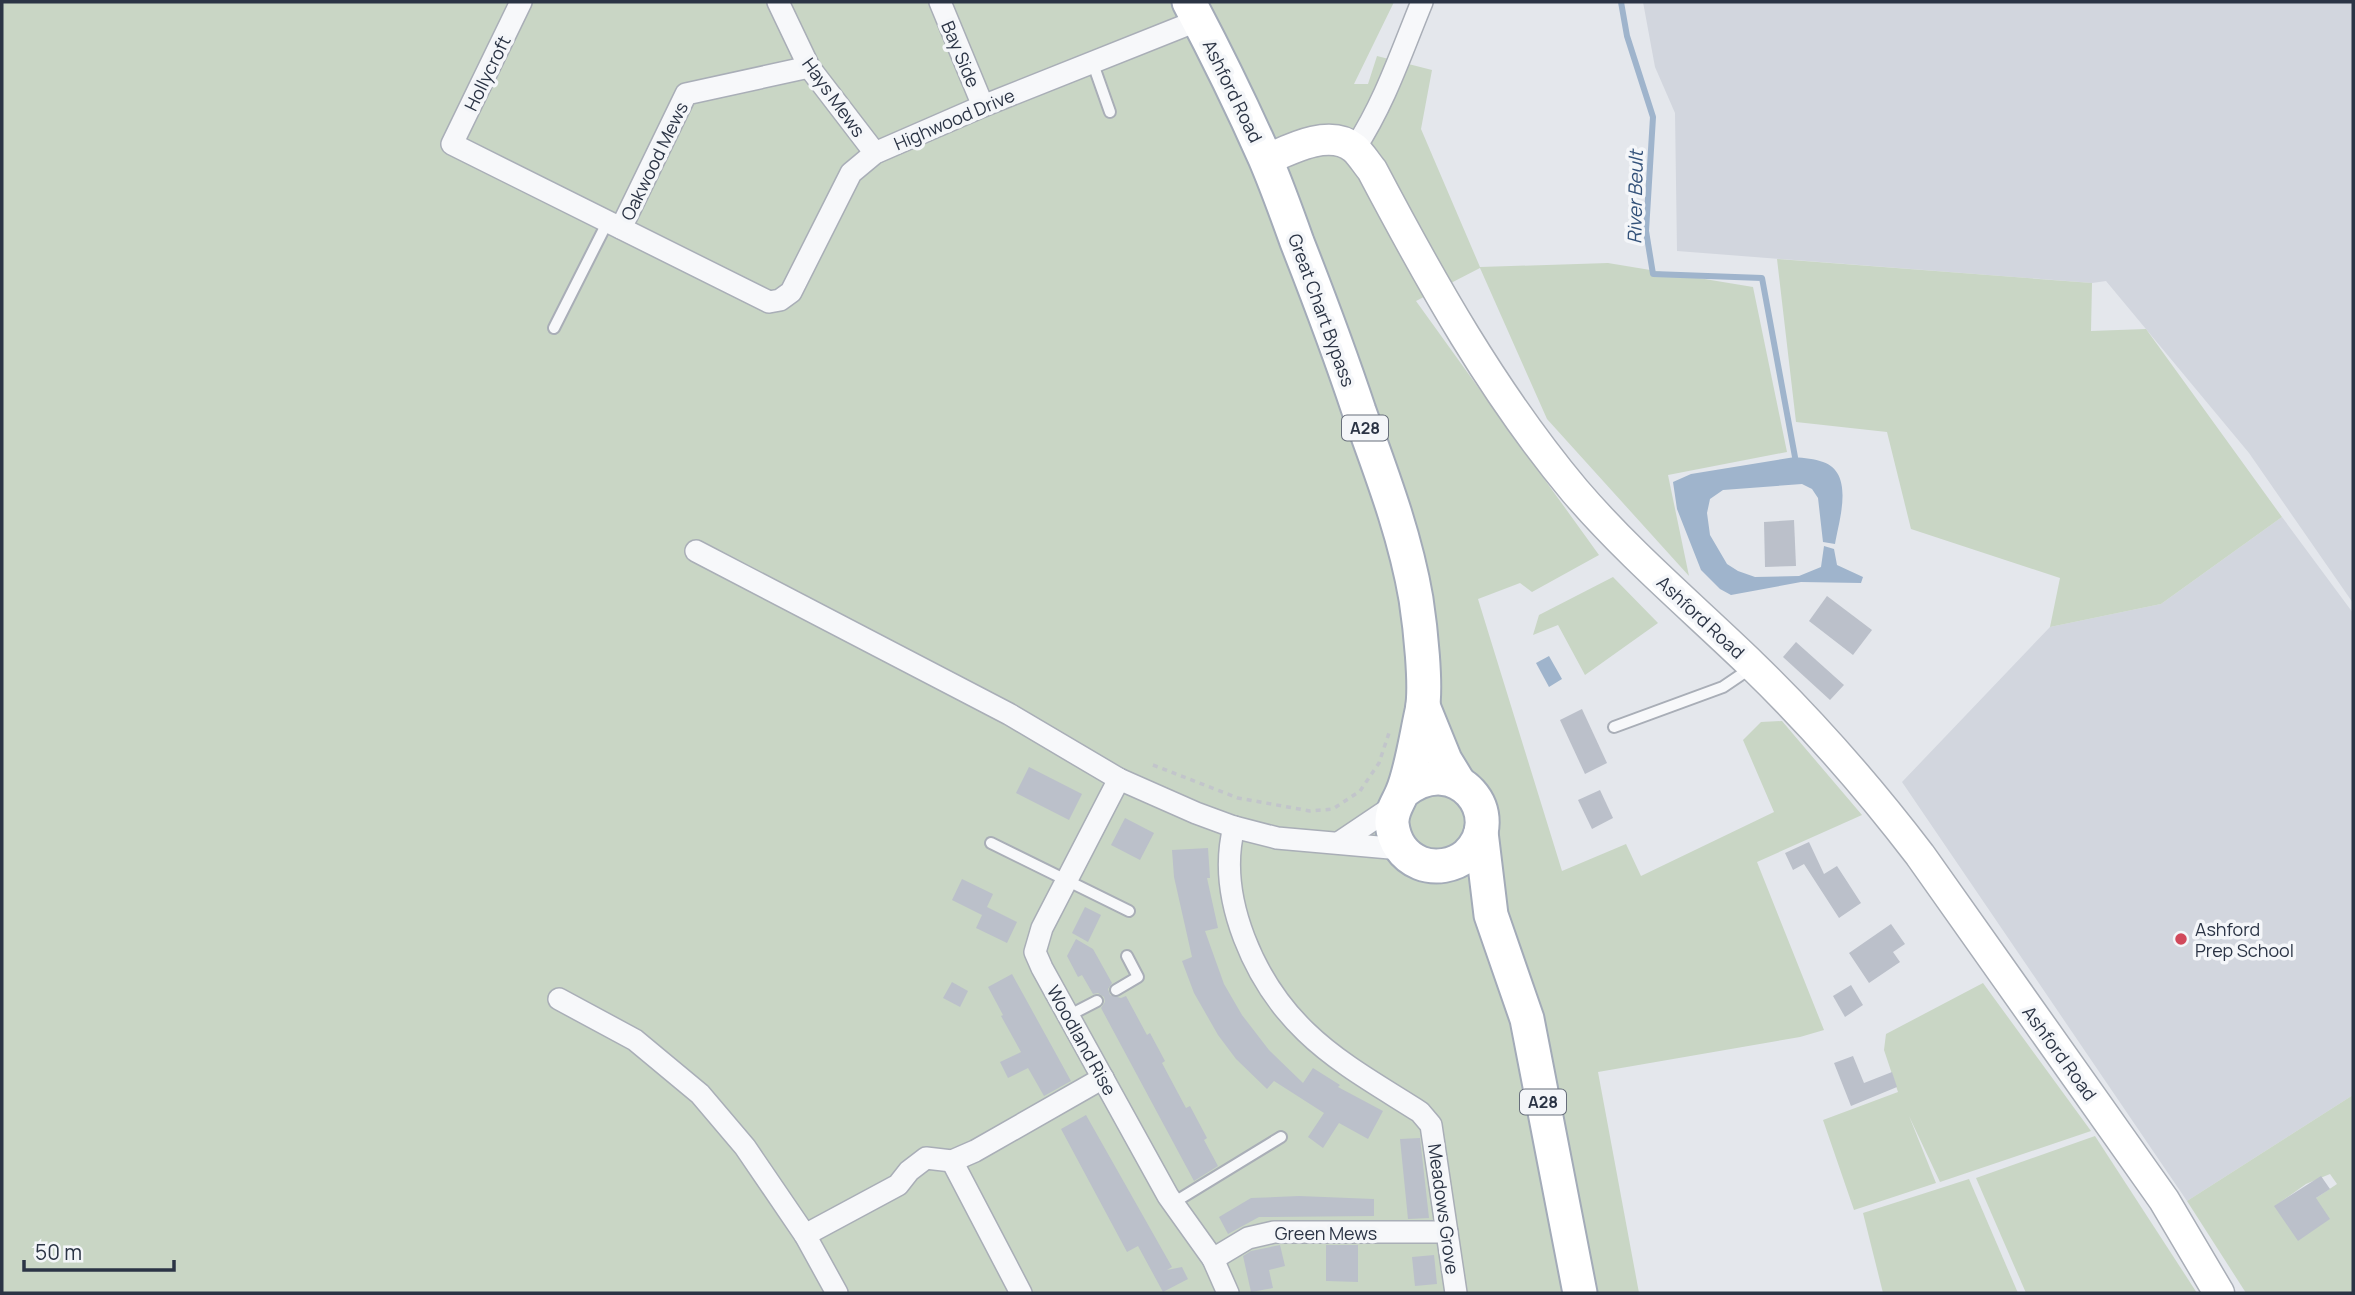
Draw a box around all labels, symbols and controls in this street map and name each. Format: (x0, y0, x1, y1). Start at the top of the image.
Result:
street label: Bay Side (936, 17, 986, 91)
street label: Hollycroft (458, 31, 516, 115)
street label: Ashford Road (1198, 36, 1268, 146)
street label: Hays Mews (797, 53, 871, 141)
street label: Highwood Drive (890, 83, 1018, 155)
street label: Oakwood Mews (615, 98, 693, 224)
water label: River Beult (1621, 148, 1649, 244)
street label: Great Chart Bypass (1283, 230, 1361, 390)
road number: A28 (1342, 416, 1388, 440)
street label: Ashford Road (1652, 570, 1750, 664)
place label: Ashford Prep School (2195, 917, 2294, 962)
marker: Ashford Prep School (2173, 931, 2189, 947)
street label: Woodland Rise (1042, 981, 1122, 1099)
street label: Ashford Road (2018, 1001, 2102, 1105)
road number: A28 (1520, 1090, 1566, 1114)
street label: Meadows Grove (1423, 1142, 1465, 1276)
street label: Green Mews (1275, 1221, 1377, 1245)
scale bar (24, 1228, 175, 1272)
text: 50 m (35, 1238, 82, 1266)

